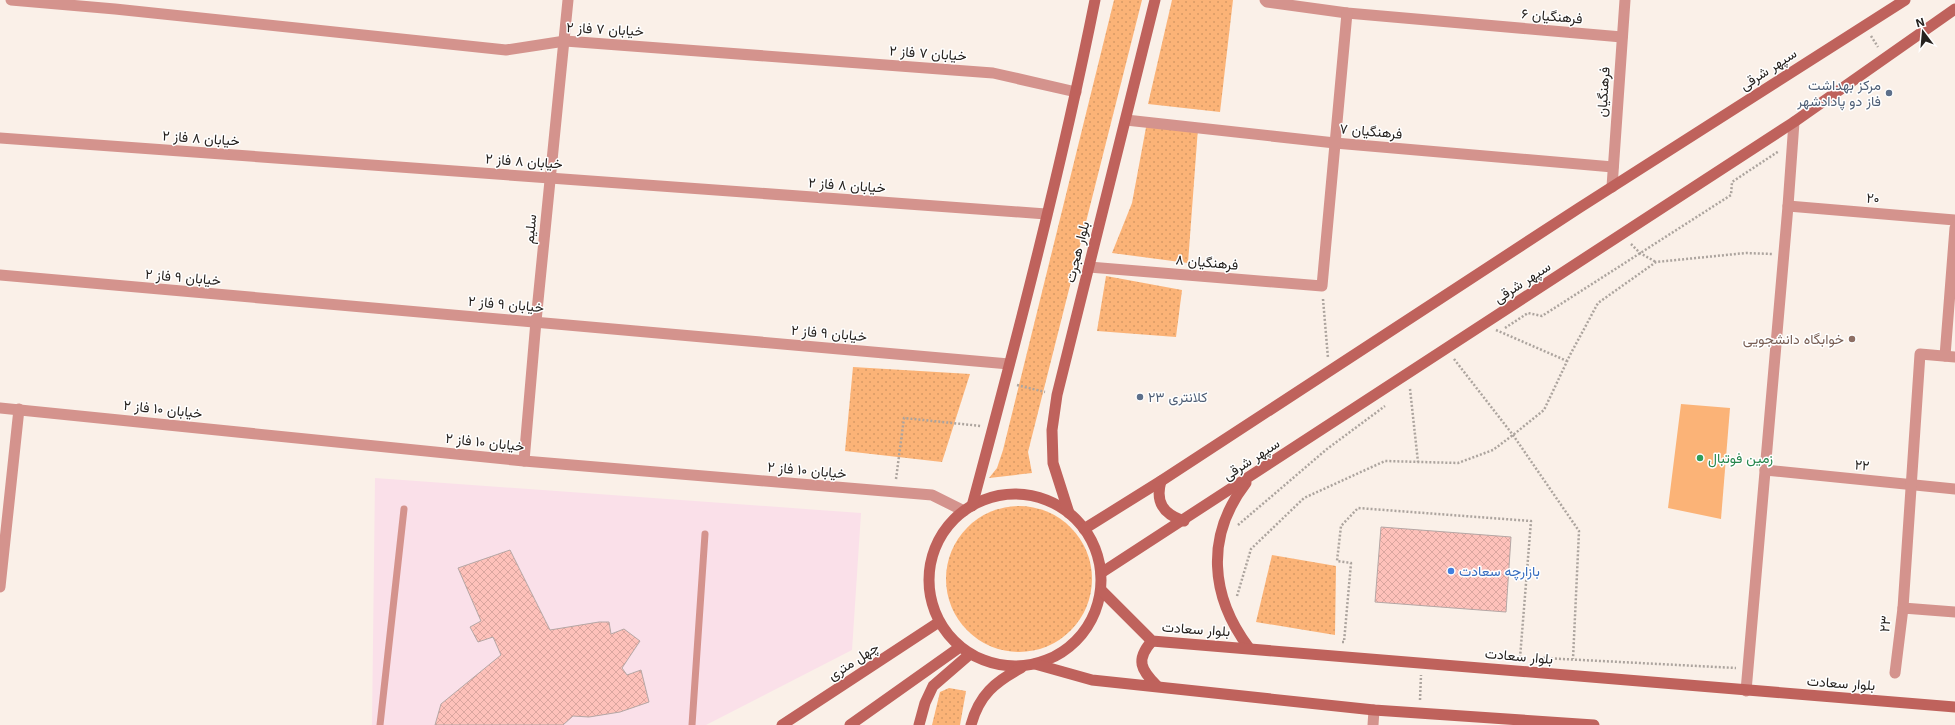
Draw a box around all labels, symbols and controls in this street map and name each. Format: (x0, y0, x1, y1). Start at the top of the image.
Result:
street label: فرهنگیان ۶ (1521, 4, 1583, 28)
north arrow (1903, 12, 1943, 52)
text: N (1914, 15, 1926, 30)
street label: خیابان ۷ فاز ۲ (566, 18, 644, 40)
street label: خیابان ۷ فاز ۲ (889, 41, 967, 65)
street label: سپهر شرقی (1736, 44, 1800, 95)
street label: فرهنگیان (1592, 66, 1614, 118)
place label: مرکز بهداشت فاز دو پادادشهر (1796, 76, 1881, 111)
marker: مرکز بهداشت فاز دو پادادشهر (1884, 88, 1894, 98)
street label: فرهنگیان ۷ (1339, 119, 1403, 143)
street label: خیابان ۸ فاز ۲ (162, 126, 240, 150)
street label: خیابان ۸ فاز ۲ (485, 149, 563, 173)
street label: خیابان ۸ فاز ۲ (808, 173, 886, 197)
street label: ۲۰ (1866, 188, 1880, 207)
street label: سلیم (520, 213, 540, 245)
street label: بلوار هجرت (1061, 219, 1093, 285)
street label: فرهنگیان ۸ (1175, 250, 1239, 274)
street label: سپهر شرقی (1490, 257, 1554, 308)
street label: خیابان ۹ فاز ۲ (144, 265, 222, 289)
street label: خیابان ۹ فاز ۲ (467, 292, 545, 316)
street label: خیابان ۹ فاز ۲ (790, 321, 868, 345)
place label: خوابگاه دانشجویی (1743, 330, 1844, 348)
marker: خوابگاه دانشجویی (1847, 334, 1857, 344)
place label: کلانتری ۲۳ (1148, 388, 1207, 406)
marker: کلانتری ۲۳ (1135, 392, 1145, 402)
street label: خیابان ۱۰ فاز ۲ (123, 396, 203, 422)
street label: خیابان ۱۰ فاز ۲ (445, 429, 525, 455)
street label: سپهر شرقی (1219, 434, 1283, 485)
place label: زمین فوتبال (1708, 449, 1773, 468)
marker: زمین فوتبال (1695, 453, 1705, 463)
street label: ۲۲ (1854, 455, 1870, 474)
street label: خیابان ۱۰ فاز ۲ (767, 458, 847, 482)
place label: بازارچه سعادت (1459, 562, 1540, 581)
marker: بازارچه سعادت (1446, 566, 1456, 576)
street label: ۲۳ (1875, 615, 1894, 633)
street label: بلوار سعادت (1161, 618, 1231, 640)
street label: چهل متری (824, 638, 883, 685)
street label: بلوار سعادت (1484, 644, 1554, 668)
street label: بلوار سعادت (1806, 672, 1876, 694)

